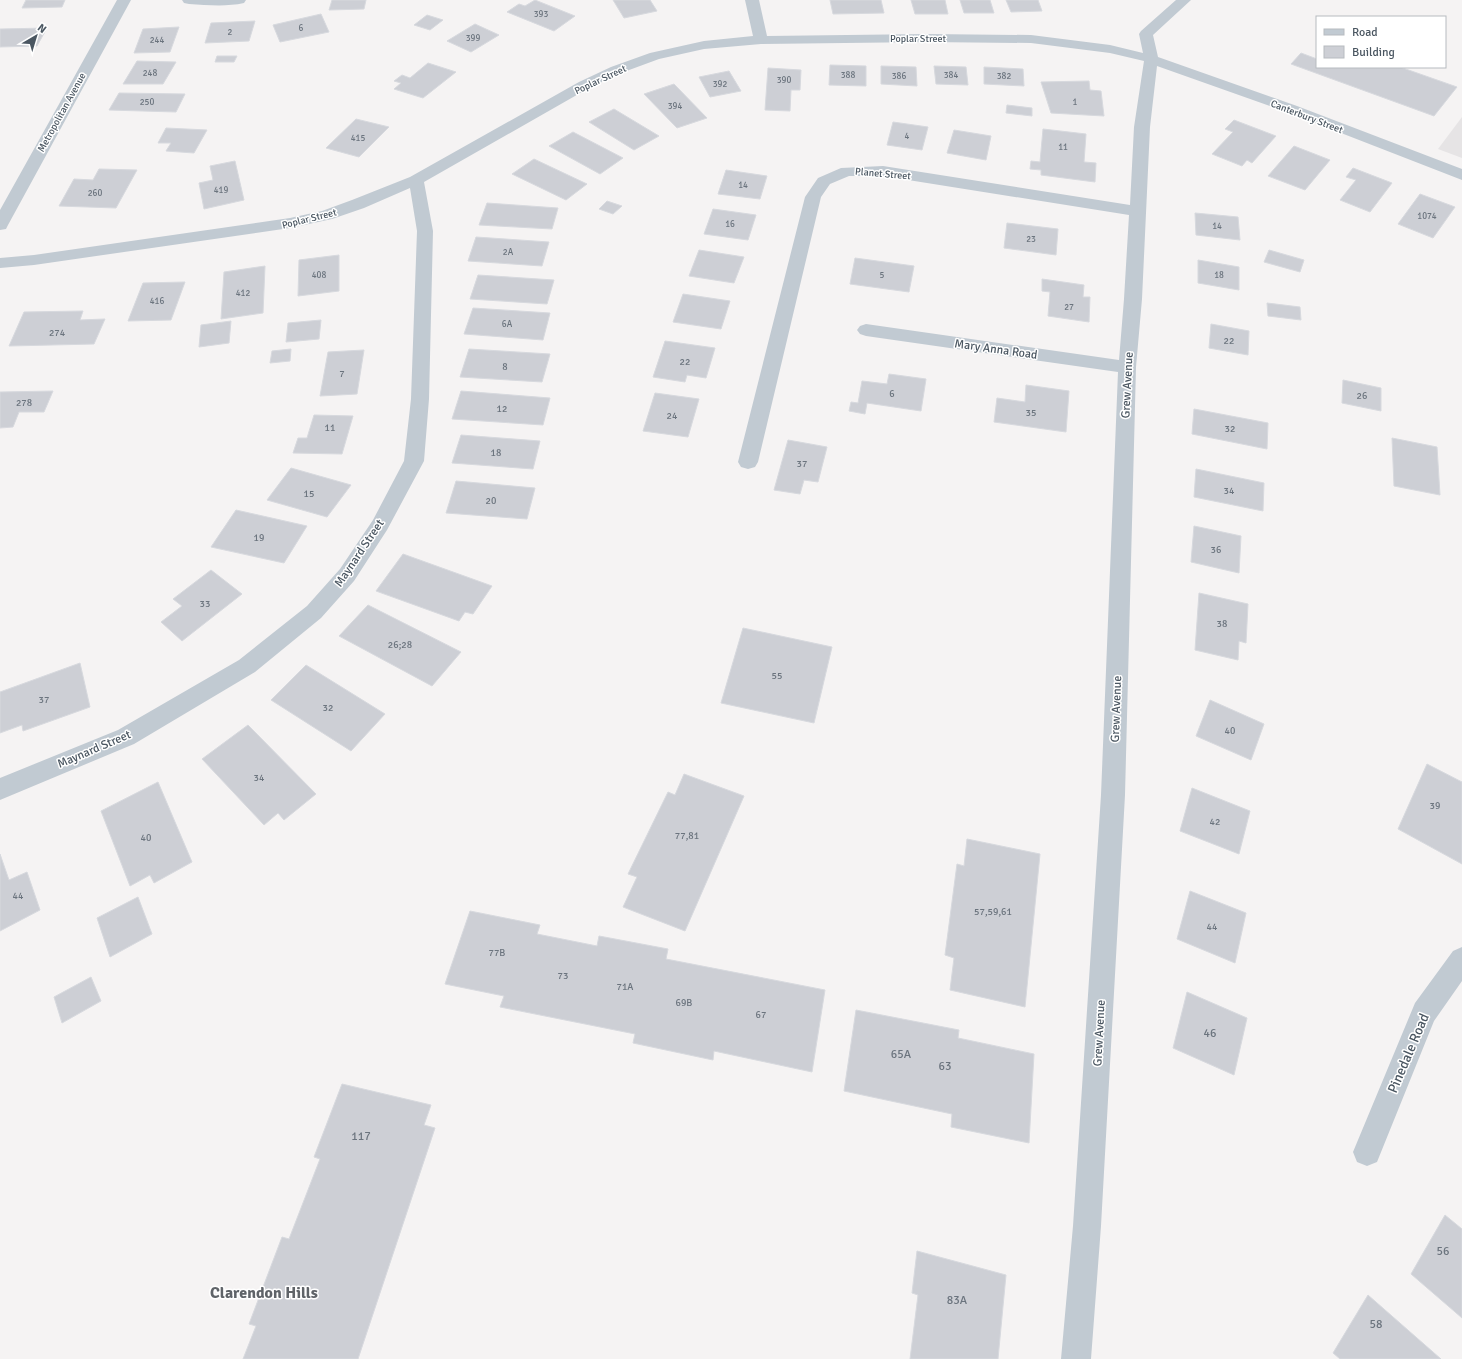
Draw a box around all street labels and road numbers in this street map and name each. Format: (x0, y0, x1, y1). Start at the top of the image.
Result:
street label: Poplar Street (890, 33, 946, 45)
street label: Poplar Street (573, 62, 629, 97)
street label: Metropolitan Avenue (35, 71, 89, 154)
street label: Canterbury Street (1269, 98, 1345, 136)
street label: Planet Street (855, 166, 912, 182)
street label: Poplar Street (281, 206, 338, 232)
street label: Mary Anna Road (953, 336, 1038, 363)
street label: Grew Avenue (1118, 351, 1137, 419)
street label: Maynard Street (331, 517, 388, 590)
street label: Grew Avenue (1108, 675, 1125, 743)
street label: Maynard Street (55, 727, 133, 772)
street label: Grew Avenue (1090, 999, 1109, 1067)
street label: Pinedale Road (1384, 1011, 1433, 1096)

